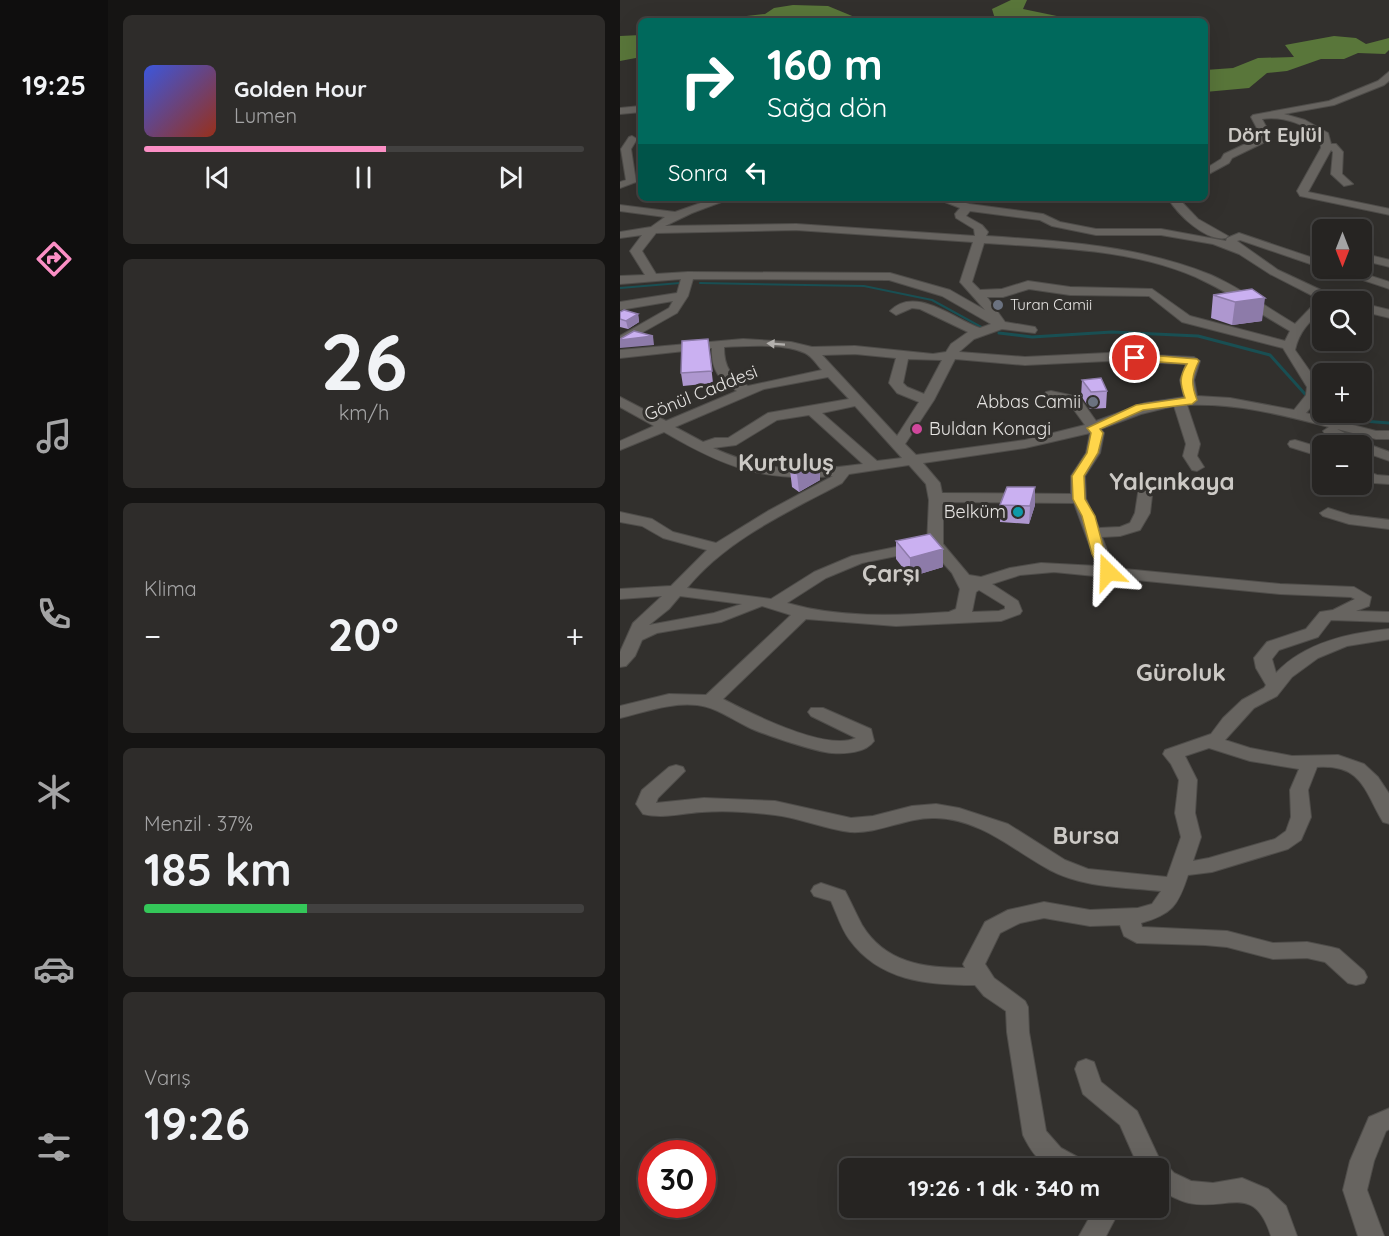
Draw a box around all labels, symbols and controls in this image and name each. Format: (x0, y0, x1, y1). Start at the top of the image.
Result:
text: 160 m (767, 38, 883, 91)
icon: right (668, 42, 746, 120)
text: 19:25 (22, 68, 86, 102)
text: Golden Hour (234, 75, 367, 103)
text: Sağa dön (767, 90, 887, 124)
text: Lumen (234, 103, 297, 128)
district label: Dört Eylül (1228, 122, 1322, 147)
icon: left (740, 156, 773, 189)
text: Sonra (668, 159, 728, 187)
icon: previous (201, 161, 234, 194)
icon: pause (347, 161, 380, 194)
icon: next (494, 161, 527, 194)
north arrow (1312, 219, 1372, 279)
map controls (1312, 219, 1372, 495)
icon: directions (33, 238, 75, 280)
button: search (1312, 291, 1372, 351)
place label: Turan Camii (1010, 295, 1092, 314)
marker: Turan Camii (991, 298, 1005, 312)
text: 26 (320, 312, 408, 410)
pin (1109, 332, 1160, 383)
one-way arrow (767, 339, 786, 348)
icon: arrive (1118, 341, 1151, 374)
street label: Gönül Caddesi (641, 359, 761, 426)
button: + (1312, 363, 1372, 423)
place label: Abbas Camii (976, 390, 1081, 413)
marker: Abbas Camii (1086, 395, 1100, 409)
text: km/h (339, 400, 389, 425)
icon: music (33, 415, 75, 457)
place label: Buldan Konagi (929, 417, 1051, 440)
marker: Buldan Konagi (910, 422, 924, 436)
button: − (1312, 435, 1372, 495)
district label: Kurtuluş (738, 447, 834, 477)
district label: Yalçınkaya (1109, 466, 1235, 496)
place label: Belküm (944, 500, 1006, 523)
marker: Belküm (1011, 505, 1025, 519)
position arrow (1076, 540, 1140, 604)
district label: Çarşı (862, 558, 920, 588)
text: Klima (144, 576, 197, 601)
icon: phone (33, 593, 75, 635)
text: 20° (328, 606, 399, 662)
text: − (144, 615, 161, 656)
text: + (565, 615, 584, 656)
district label: Güroluk (1136, 657, 1226, 687)
icon: climate (33, 771, 75, 813)
text: Menzil · 37% (144, 811, 253, 836)
district label: Bursa (1052, 820, 1120, 850)
text: 185 km (144, 841, 292, 897)
icon: car (33, 948, 75, 990)
text: Varış (144, 1065, 191, 1090)
text: 19:26 (144, 1095, 250, 1151)
icon: filters (33, 1126, 75, 1168)
speed limit sign: 30 (638, 1140, 716, 1218)
text: 19:26 · 1 dk · 340 m (908, 1174, 1100, 1202)

